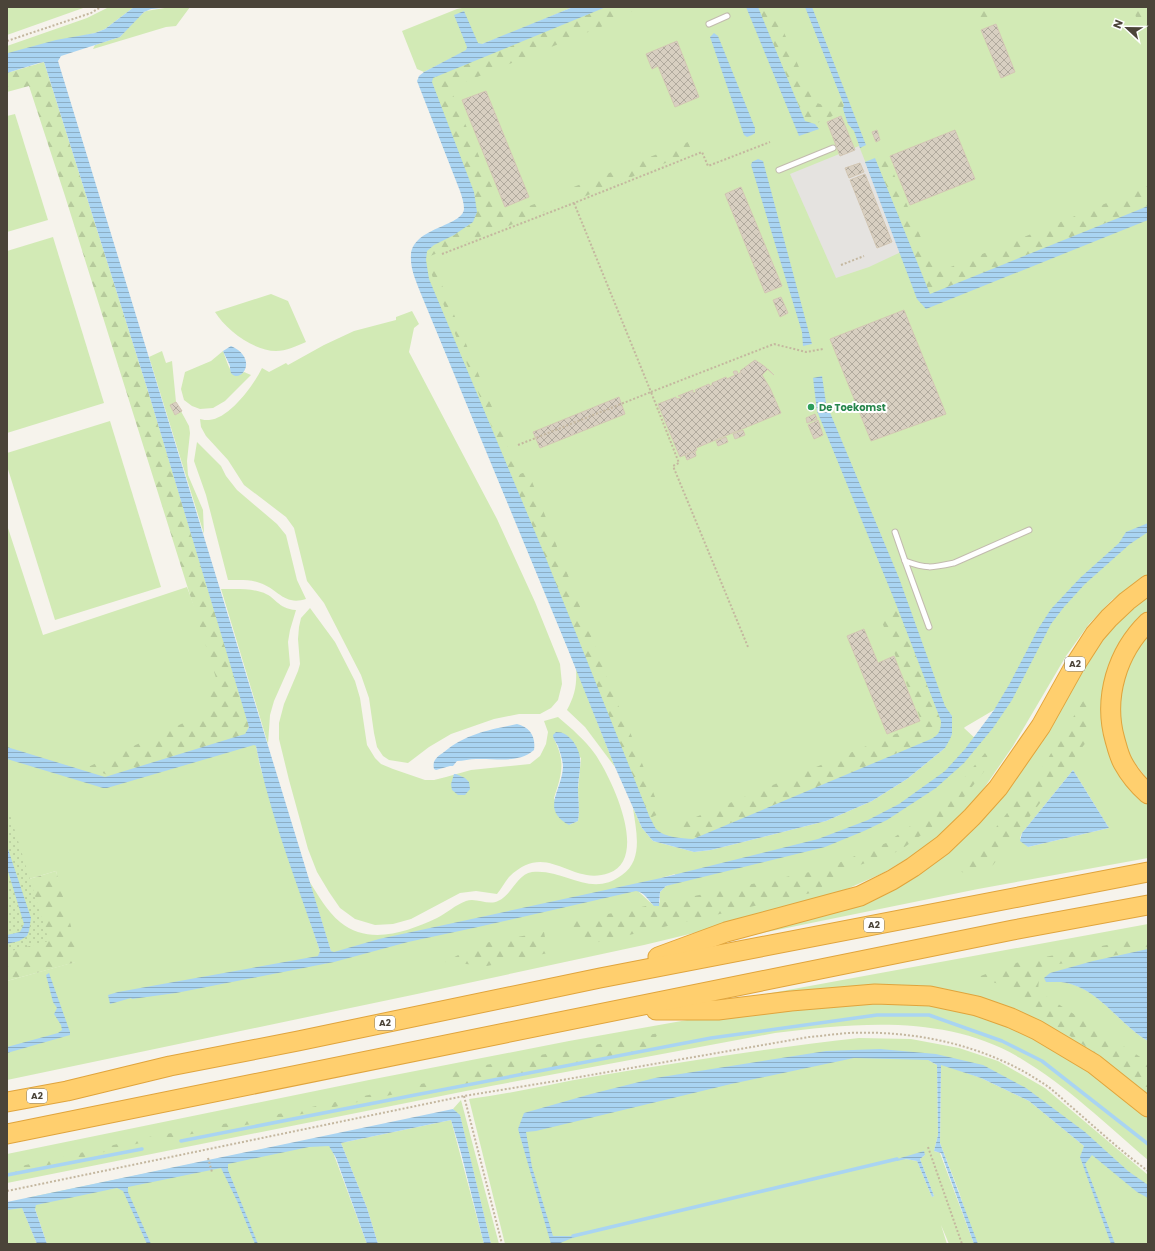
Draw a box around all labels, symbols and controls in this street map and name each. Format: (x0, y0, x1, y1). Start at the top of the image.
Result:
north arrow (1107, 8, 1147, 48)
text: N (1109, 17, 1127, 31)
place label: De Toekomst (819, 400, 886, 415)
marker: De Toekomst (806, 402, 816, 412)
road number: A2 (1065, 657, 1085, 671)
road number: A2 (864, 918, 884, 932)
road number: A2 (375, 1016, 395, 1030)
road number: A2 (27, 1089, 47, 1103)

